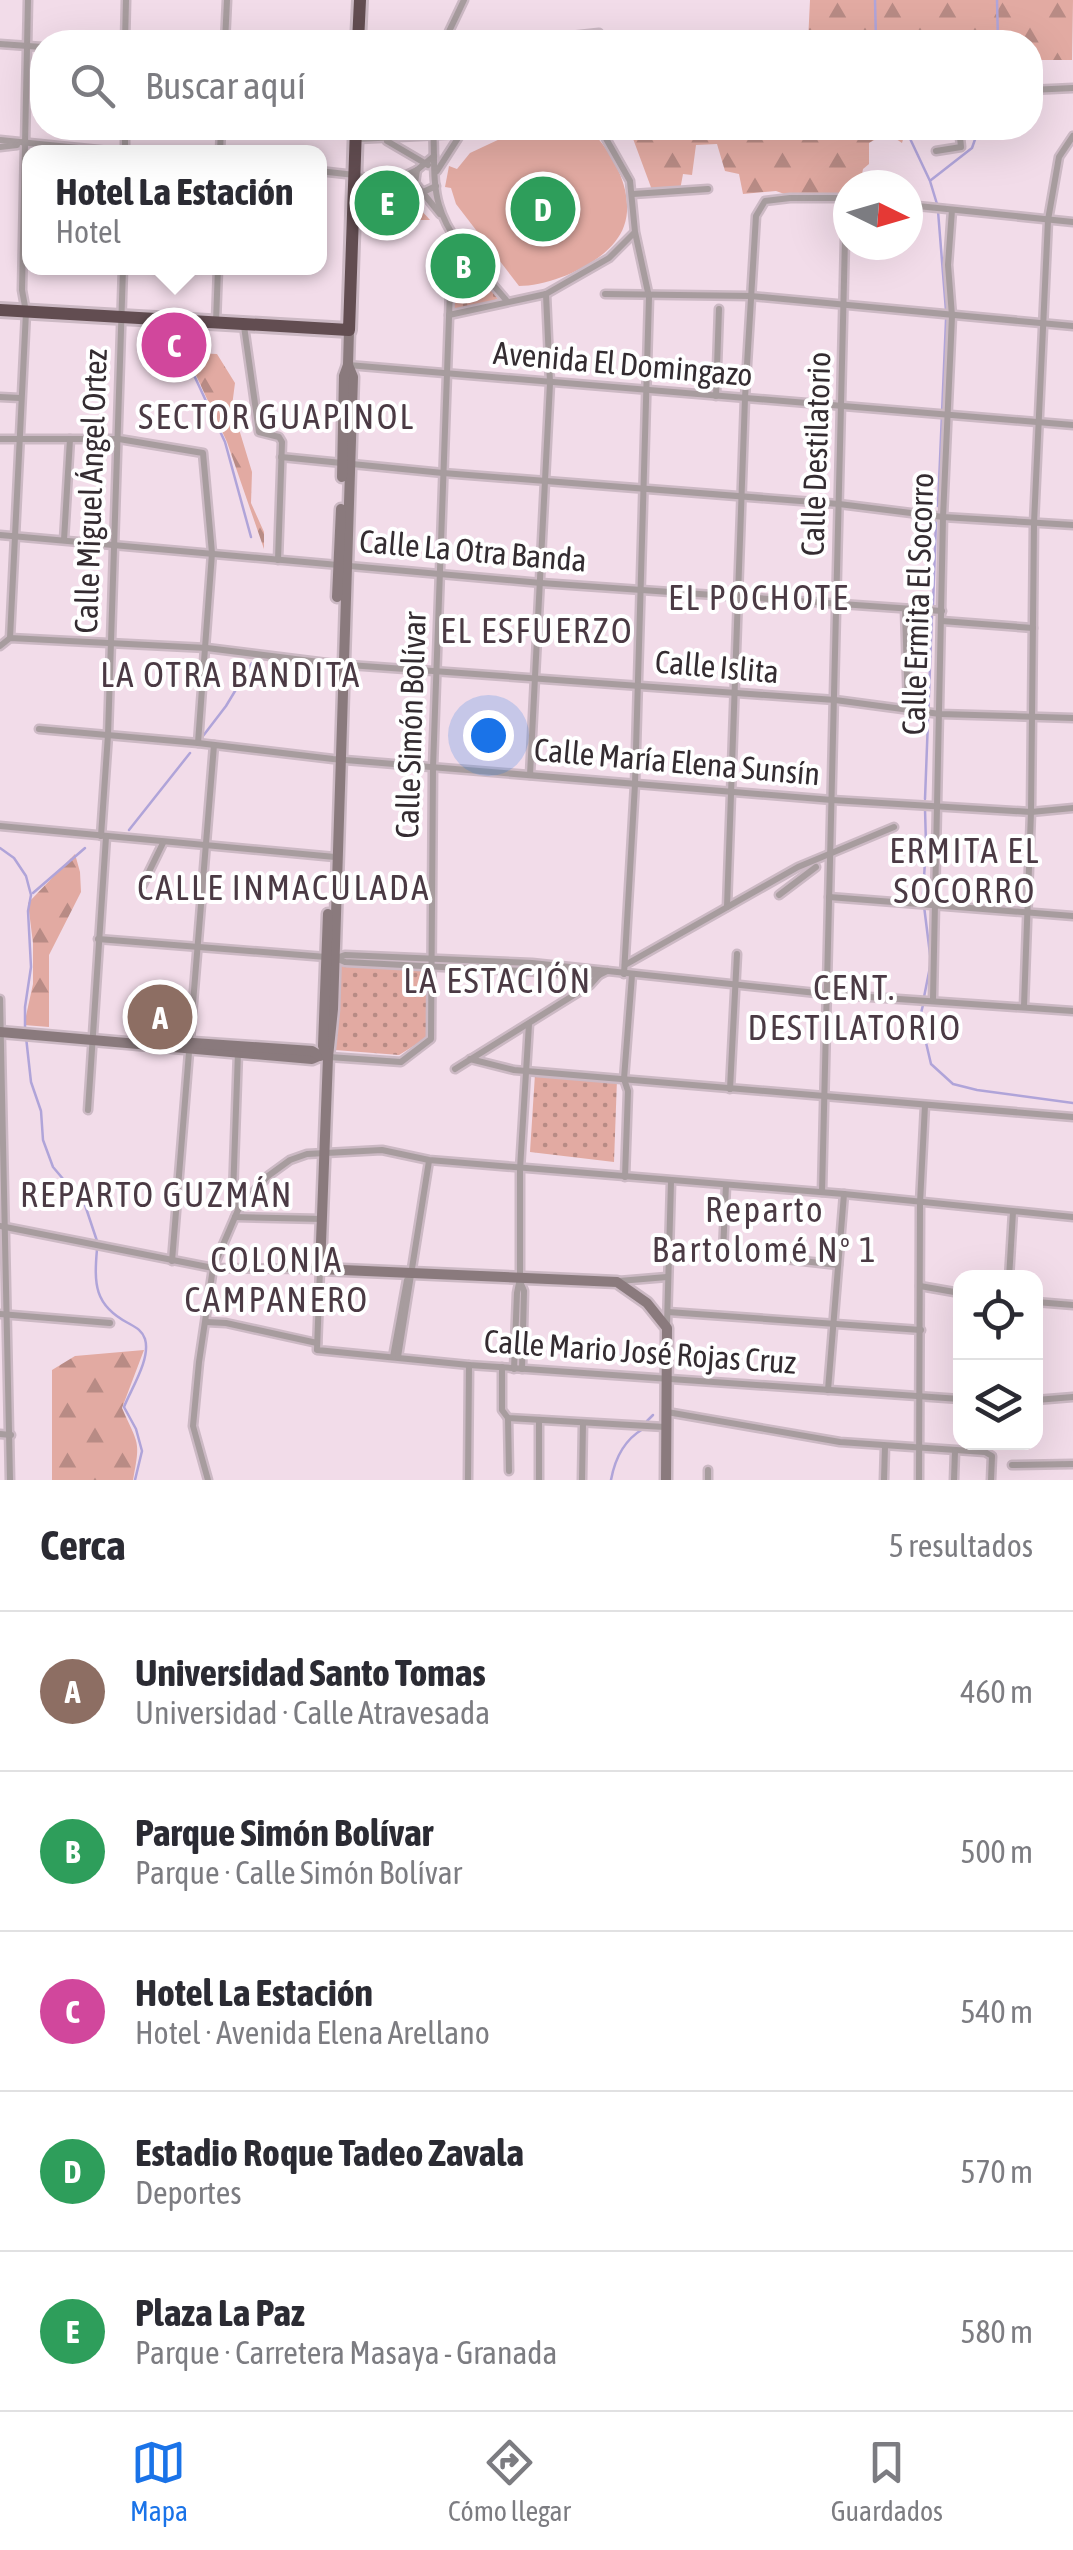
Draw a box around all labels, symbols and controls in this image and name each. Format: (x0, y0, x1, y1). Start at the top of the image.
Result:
search box (30, 30, 1043, 140)
icon: search (65, 58, 120, 113)
text: Buscar aquí (145, 64, 306, 107)
popup (22, 145, 327, 275)
pin: E (354, 166, 420, 240)
text: Hotel La Estación (56, 170, 293, 213)
north arrow (833, 170, 923, 260)
pin: D (510, 172, 576, 246)
text: Hotel (56, 213, 121, 250)
pin: B (430, 228, 496, 304)
pin: C (142, 308, 206, 382)
street label: Avenida El Domingazo (492, 334, 754, 393)
street label: Calle Miguel Ángel Ortez (67, 348, 114, 634)
street label: Calle Destilatorio (793, 351, 838, 557)
district label: SECTOR GUAPINOL (138, 396, 416, 436)
street label: Calle Ermita El Socorro (894, 472, 941, 736)
street label: Calle La Otra Banda (358, 522, 588, 579)
district label: EL POCHOTE (668, 577, 850, 617)
street label: Calle Simón Bolívar (388, 610, 433, 839)
district label: EL ESFUERZO (440, 610, 634, 650)
street label: Calle Islita (654, 643, 781, 690)
district label: LA OTRA BANDITA (100, 654, 362, 694)
your location (463, 710, 514, 761)
street label: Calle María Elena Sunsín (533, 731, 822, 792)
district label: ERMITA EL SOCORRO (889, 830, 1041, 910)
district label: CALLE INMACULADA (137, 867, 431, 907)
district label: LA ESTACIÓN (403, 960, 593, 1000)
district label: CENT. DESTILATORIO (748, 967, 962, 1047)
pin: A (128, 980, 192, 1054)
district label: REPARTO GUZMÁN (20, 1174, 294, 1214)
district label: Reparto Bartolomé Nº 1 (652, 1189, 878, 1269)
district label: COLONIA CAMPANERO (185, 1239, 369, 1319)
map controls (953, 1270, 1043, 1450)
button: locate (953, 1270, 1043, 1360)
street label: Calle Mario José Rojas Cruz (483, 1322, 798, 1381)
button: layers (953, 1360, 1043, 1450)
text: Cerca (40, 1521, 125, 1569)
text: 5 resultados (889, 1527, 1033, 1564)
text: Universidad Santo Tomas (135, 1651, 486, 1694)
text: A (65, 1673, 80, 1710)
text: 460 m (960, 1673, 1033, 1710)
text: Universidad · Calle Atravesada (135, 1694, 490, 1731)
text: Parque Simón Bolívar (135, 1811, 433, 1854)
text: B (65, 1833, 80, 1870)
text: 500 m (960, 1833, 1033, 1870)
text: Parque · Calle Simón Bolívar (135, 1854, 462, 1891)
text: Hotel La Estación (135, 1971, 373, 2014)
text: C (65, 1993, 80, 2030)
text: 540 m (960, 1993, 1033, 2030)
text: Hotel · Avenida Elena Arellano (135, 2014, 490, 2051)
text: Estadio Roque Tadeo Zavala (135, 2131, 524, 2174)
text: D (64, 2153, 81, 2190)
text: 570 m (960, 2153, 1033, 2190)
text: Deportes (135, 2174, 242, 2211)
text: Plaza La Paz (135, 2291, 305, 2334)
text: E (66, 2313, 79, 2350)
text: 580 m (960, 2313, 1033, 2350)
text: Parque · Carretera Masaya - Granada (135, 2334, 557, 2371)
tab: Mapa (130, 2435, 188, 2527)
tab: Cómo llegar (448, 2435, 571, 2527)
tab: Guardados (831, 2435, 943, 2527)

